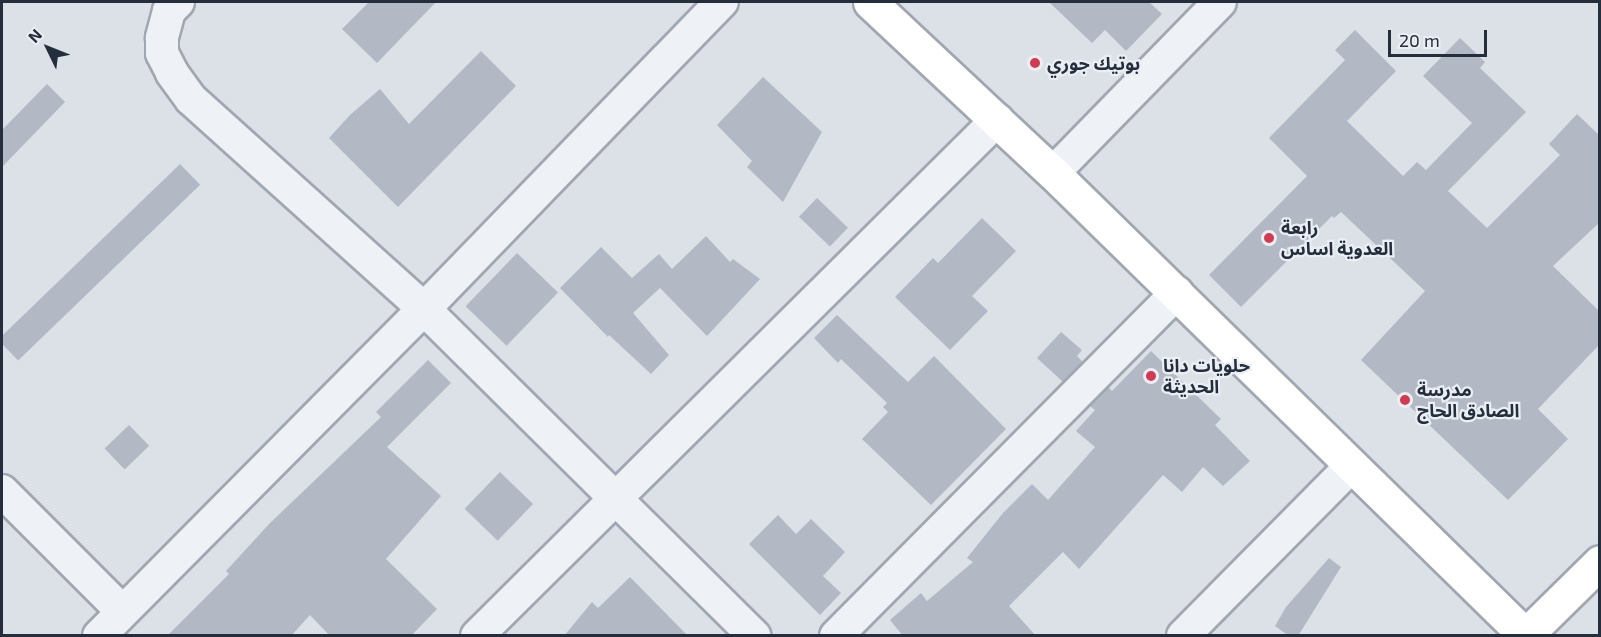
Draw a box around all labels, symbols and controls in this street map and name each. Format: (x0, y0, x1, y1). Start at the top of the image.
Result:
north arrow (18, 18, 78, 78)
scale bar (1391, 18, 1490, 56)
text: N (24, 25, 45, 46)
text: 20 m (1399, 29, 1440, 51)
place label: بوتيك جوري (1047, 52, 1140, 74)
marker: بوتيك جوري (1028, 56, 1042, 70)
place label: رابعة العدوية اساس (1281, 217, 1393, 260)
marker: رابعة العدوية اساس (1262, 231, 1276, 245)
place label: حلويات دانا الحديثة (1163, 355, 1250, 398)
marker: حلويات دانا الحديثة (1144, 369, 1158, 383)
place label: مدرسة الصادق الحاج (1417, 379, 1519, 422)
marker: مدرسة الصادق الحاج (1398, 393, 1412, 407)

